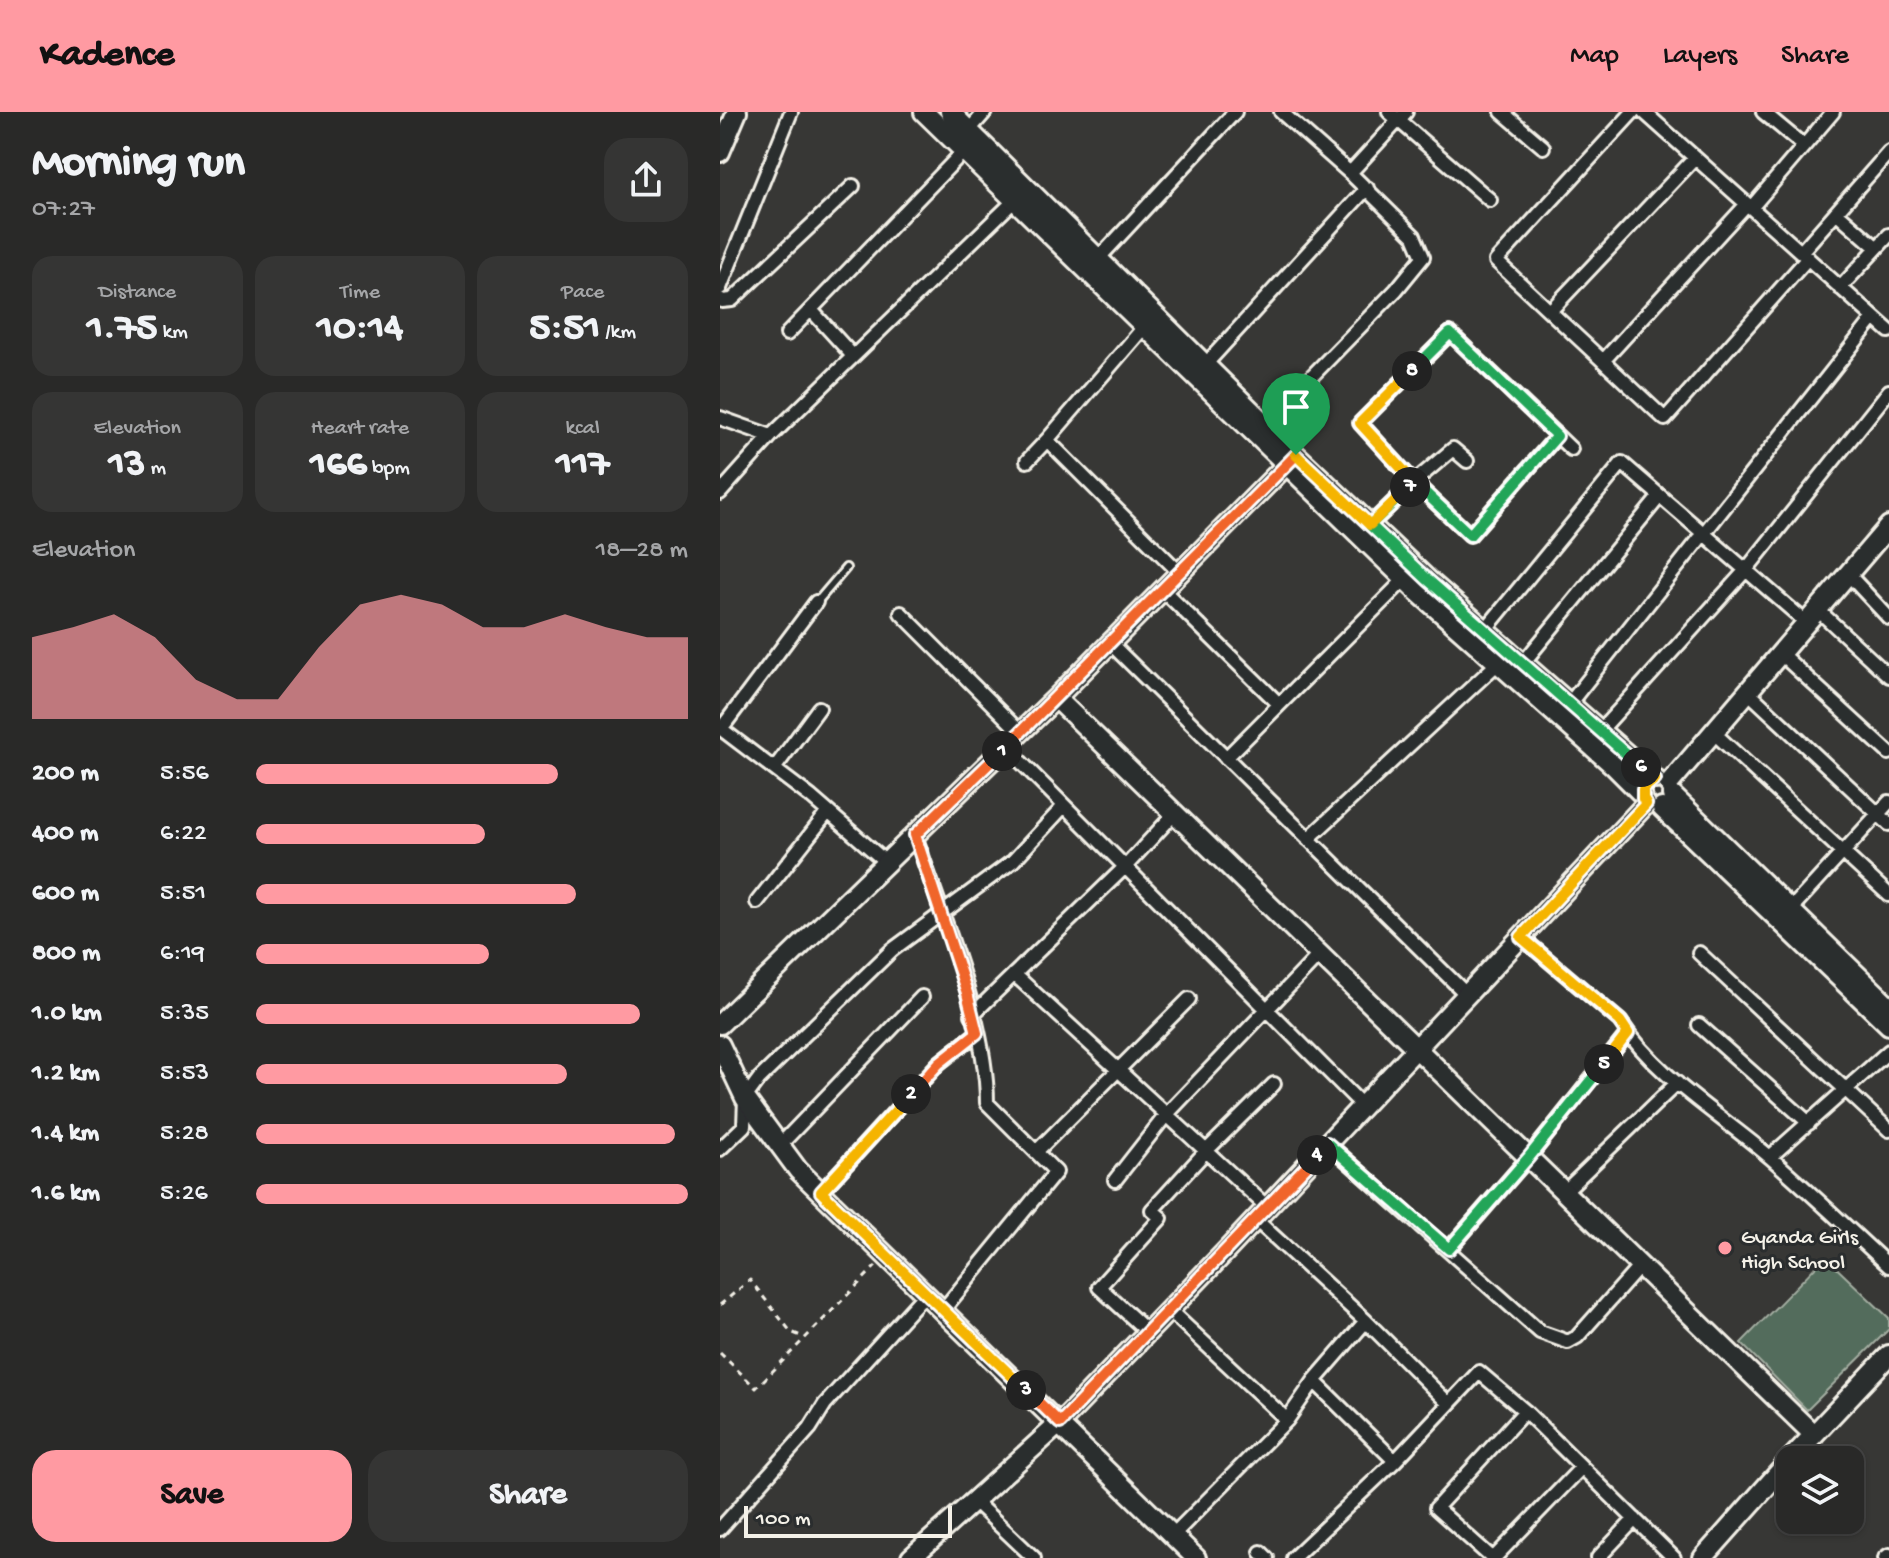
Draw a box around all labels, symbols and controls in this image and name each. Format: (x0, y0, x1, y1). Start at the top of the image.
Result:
text: Kadence (40, 34, 174, 78)
text: Map (1570, 40, 1619, 73)
text: Layers (1663, 40, 1737, 73)
text: Share (1781, 40, 1849, 73)
button: share (604, 138, 688, 222)
text: Morning run (32, 139, 245, 191)
text: 07:27 (32, 195, 95, 226)
text: Distance (98, 280, 176, 306)
text: Time (340, 280, 380, 306)
text: Pace (561, 280, 604, 306)
text: 1.75 (87, 306, 157, 353)
text: 10:14 (317, 306, 403, 353)
text: 5:51 (529, 306, 600, 353)
text: km (157, 320, 188, 346)
text: /km (600, 320, 636, 346)
pin: 8 (1392, 351, 1432, 391)
text: 8 (1406, 358, 1418, 384)
pin (1262, 373, 1330, 455)
icon: arrive (1274, 385, 1318, 429)
text: Elevation (94, 416, 181, 442)
text: Heart rate (311, 416, 409, 442)
text: kcal (565, 416, 600, 442)
text: 13 (108, 442, 145, 489)
text: 166 (310, 442, 367, 489)
text: 117 (556, 442, 609, 489)
text: m (145, 456, 166, 482)
text: bpm (367, 456, 410, 482)
pin: 7 (1390, 467, 1430, 507)
text: 7 (1404, 474, 1416, 500)
text: Elevation (32, 536, 135, 567)
text: 18–28 m (596, 536, 688, 567)
pin: 1 (982, 731, 1022, 771)
text: 1 (998, 738, 1006, 764)
pin: 6 (1621, 747, 1661, 787)
text: 6 (1635, 754, 1647, 780)
text: 200 m (32, 759, 99, 790)
text: 5:56 (160, 759, 209, 790)
text: 400 m (32, 819, 98, 850)
text: 6:22 (160, 819, 207, 850)
text: 600 m (32, 879, 99, 910)
text: 5:51 (160, 879, 206, 910)
text: 800 m (32, 939, 100, 970)
text: 6:19 (160, 939, 205, 970)
text: 1.0 km (32, 999, 102, 1030)
text: 5:35 (160, 999, 209, 1030)
pin: 5 (1584, 1044, 1624, 1084)
text: 5 (1598, 1051, 1610, 1077)
text: 1.2 km (32, 1059, 100, 1090)
text: 5:53 (160, 1059, 209, 1090)
pin: 2 (891, 1074, 931, 1114)
text: 2 (906, 1081, 916, 1107)
text: 1.4 km (32, 1119, 99, 1150)
text: 5:28 (160, 1119, 209, 1150)
pin: 4 (1297, 1135, 1337, 1175)
text: 4 (1312, 1142, 1322, 1168)
text: 1.6 km (32, 1179, 100, 1210)
text: 5:26 (160, 1179, 208, 1210)
place label: Gyanda Girls High School (1741, 1226, 1859, 1277)
marker: Gyanda Girls High School (1716, 1239, 1734, 1257)
pin: 3 (1006, 1370, 1046, 1410)
text: 3 (1020, 1377, 1032, 1403)
map controls (1776, 1446, 1864, 1534)
button: layers (1776, 1446, 1864, 1534)
button: Save (32, 1450, 352, 1542)
button: Share (368, 1450, 688, 1542)
scale bar (744, 1502, 952, 1538)
text: 100 m (756, 1507, 811, 1533)

